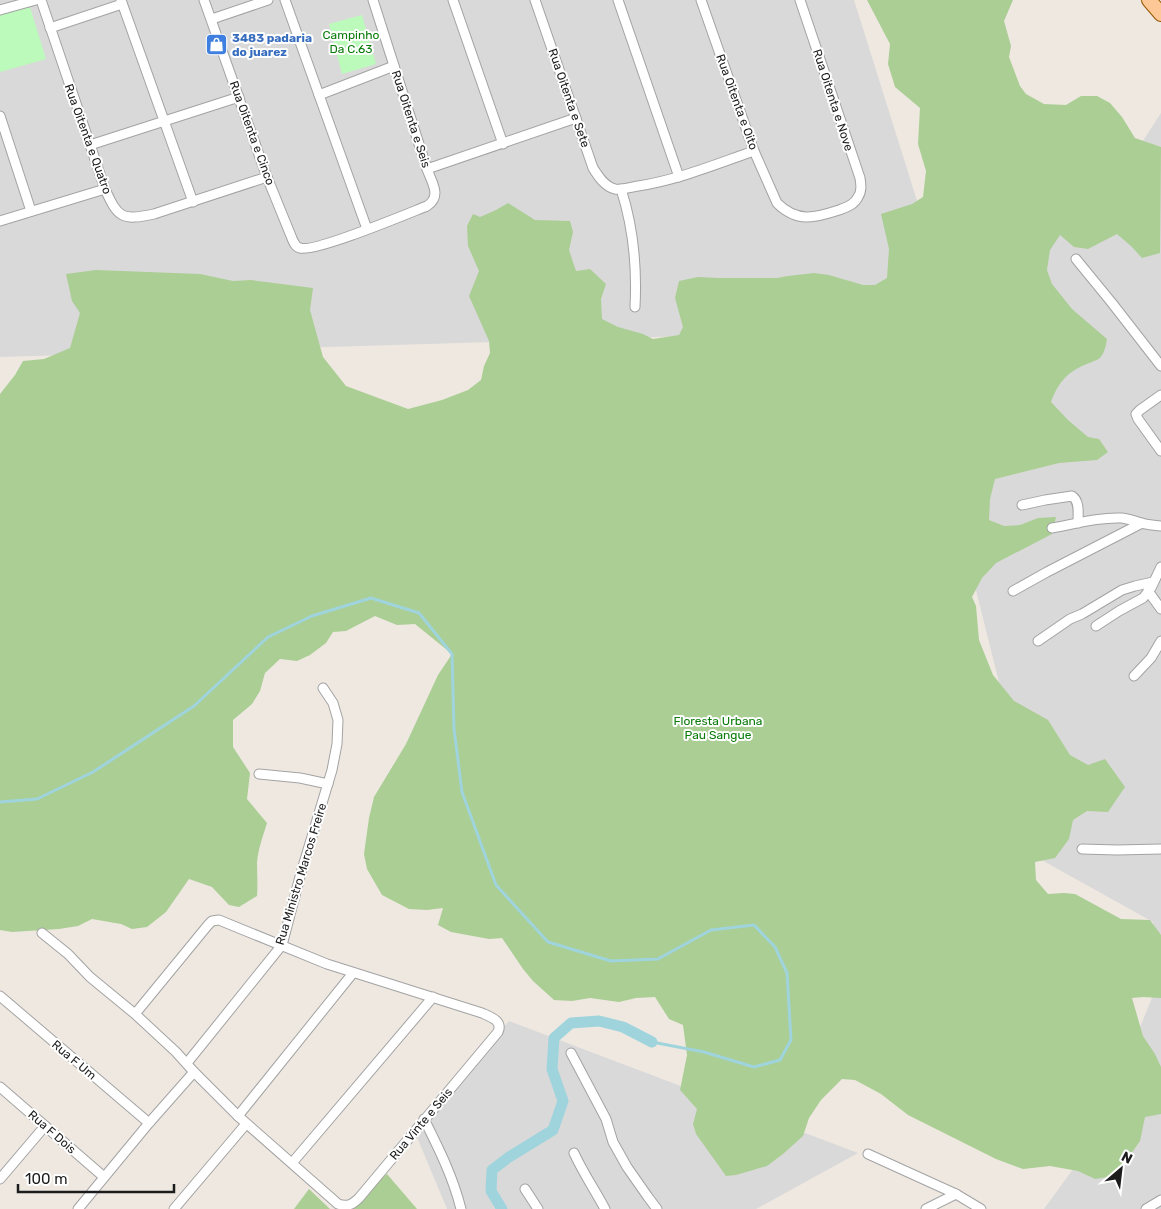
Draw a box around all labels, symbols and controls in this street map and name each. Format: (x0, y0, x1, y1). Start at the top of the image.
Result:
park label: Campinho Da C.63 (323, 28, 380, 56)
place label: 3483 padaria do juarez (232, 31, 312, 59)
shop icon: 3483 padaria do juarez (204, 33, 228, 57)
street label: Rua Oitenta e Sete (545, 47, 593, 150)
street label: Rua Oitenta e Nove (810, 47, 856, 153)
street label: Rua Oitenta e Oito (713, 52, 761, 152)
street label: Rua Oitenta e Seis (389, 69, 433, 169)
street label: Rua Oitenta e Cinco (227, 79, 277, 187)
street label: Rua Oitenta e Quatro (62, 82, 114, 196)
park label: Floresta Urbana Pau Sangue (674, 714, 762, 742)
street label: Rua Ministro Marcos Freire (273, 801, 329, 947)
street label: Rua F Um (49, 1037, 99, 1083)
street label: Rua Vinte e Seis (387, 1085, 455, 1163)
street label: Rua F Dois (25, 1107, 79, 1157)
north arrow (1096, 1144, 1146, 1194)
text: N (1118, 1148, 1135, 1168)
scale bar (18, 1162, 174, 1194)
text: 100 m (25, 1170, 67, 1188)

